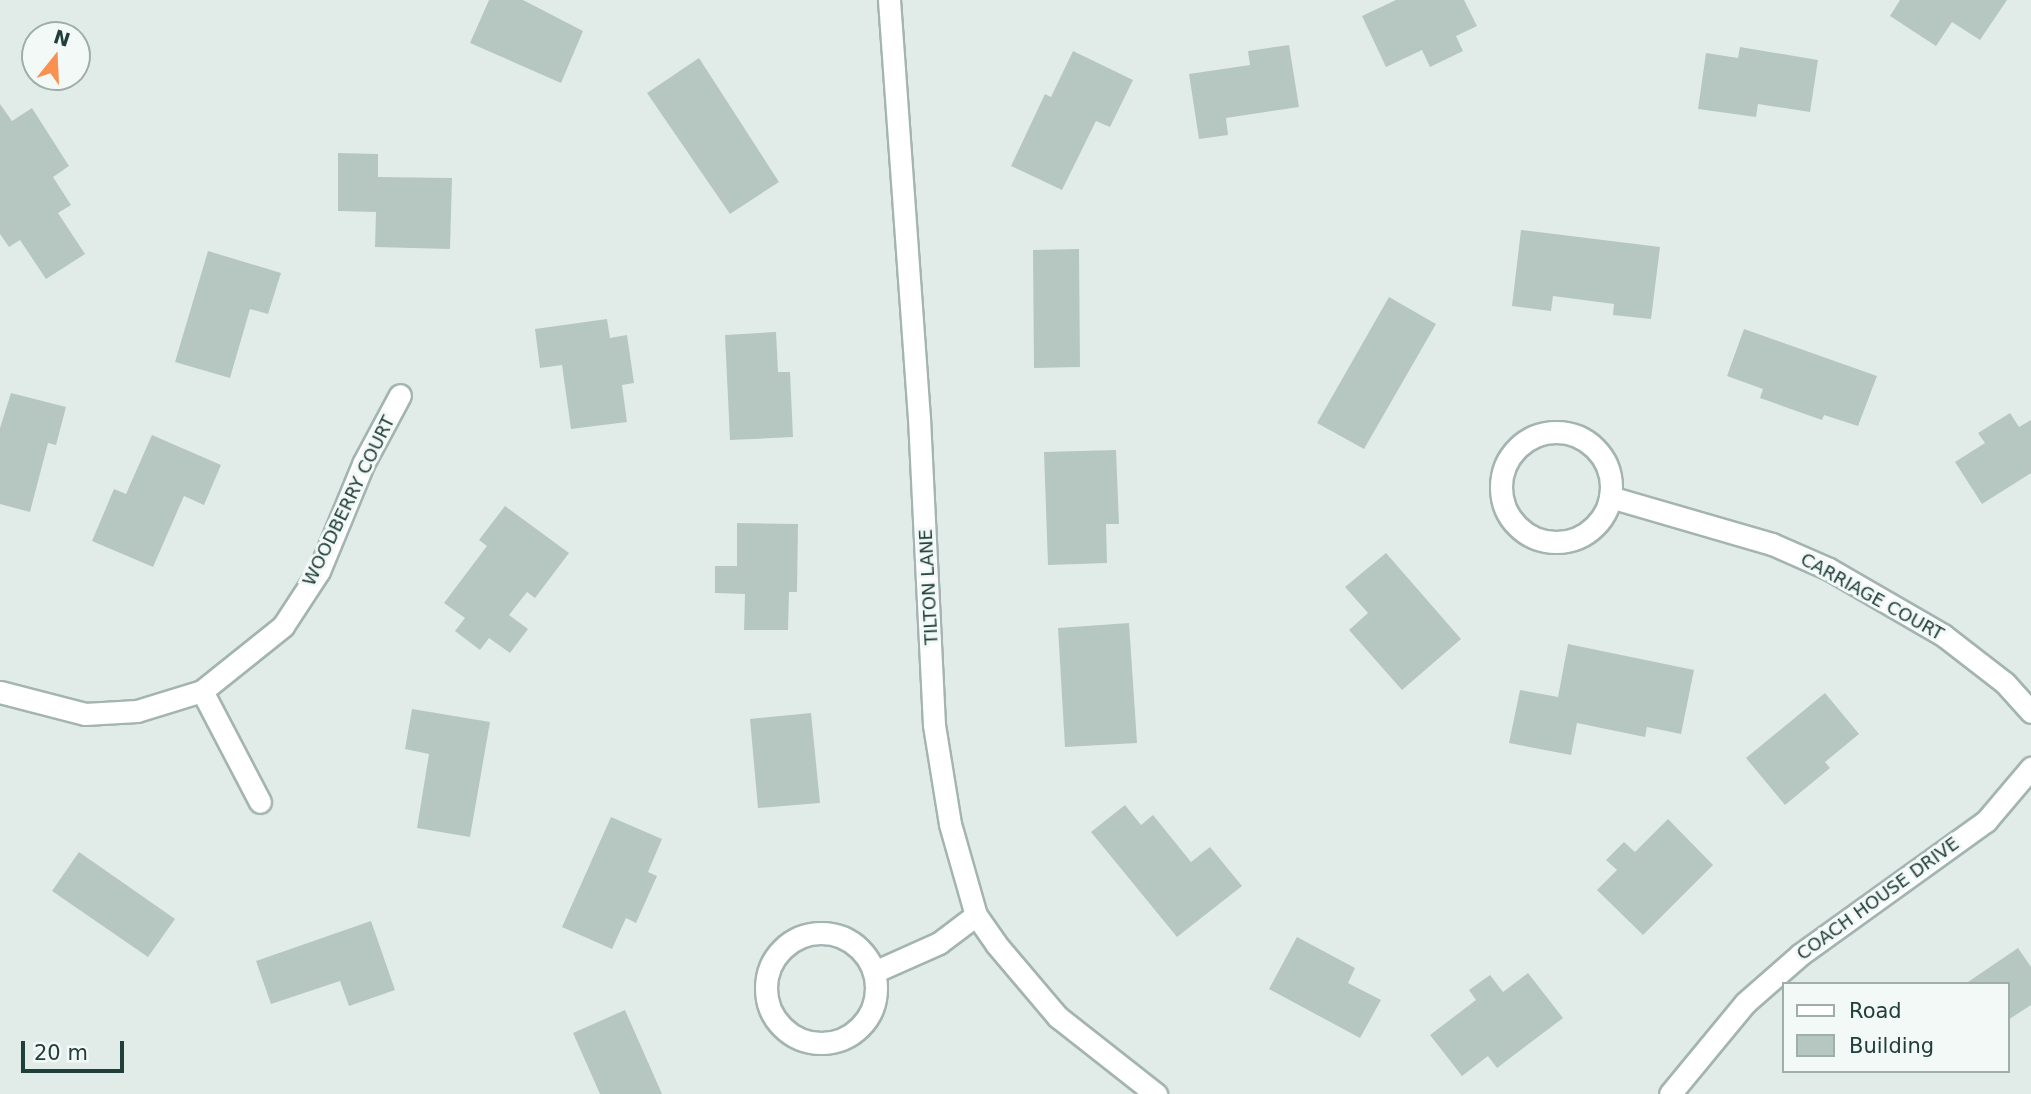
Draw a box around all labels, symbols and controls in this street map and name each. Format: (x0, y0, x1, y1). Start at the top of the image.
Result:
north arrow (21, 21, 91, 91)
text: N (51, 25, 73, 51)
street label: WOODBERRY COURT (298, 412, 400, 590)
street label: TILTON LANE (915, 529, 943, 645)
street label: CARRIAGE COURT (1797, 549, 1947, 645)
street label: COACH HOUSE DRIVE (1793, 833, 1963, 965)
legend (1783, 982, 2010, 1073)
text: Road (1849, 999, 1902, 1023)
scale bar (24, 1028, 128, 1072)
text: Building (1849, 1034, 1934, 1058)
text: 20 m (34, 1041, 88, 1065)

